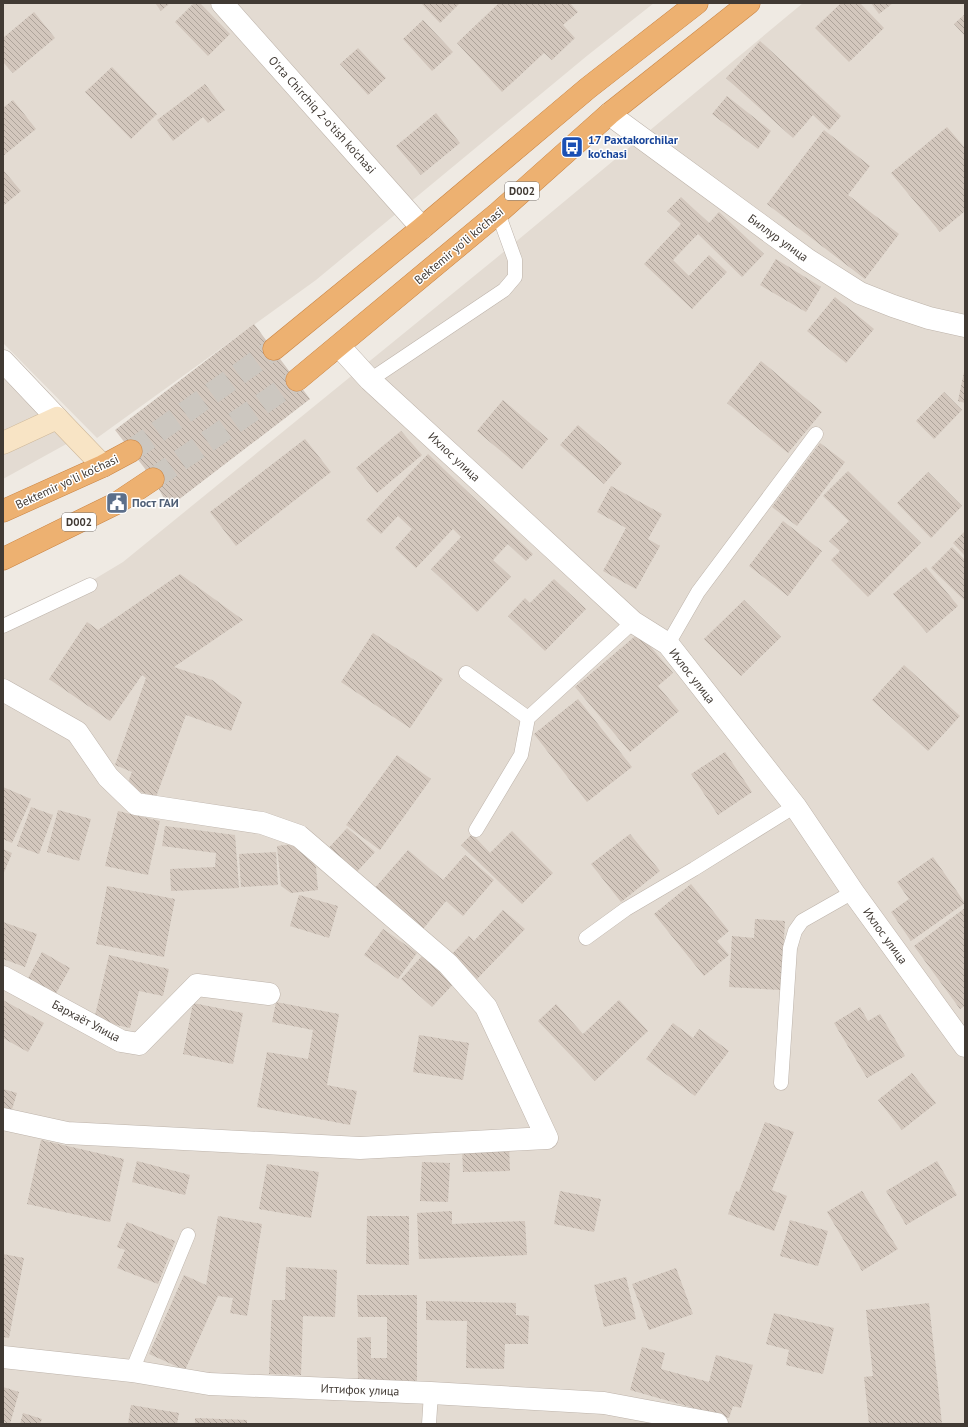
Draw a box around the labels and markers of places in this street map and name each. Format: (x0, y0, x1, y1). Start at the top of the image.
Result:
place label: 17 Paxtakorchilar ko'chasi (588, 132, 679, 161)
bus stop icon: 17 Paxtakorchilar ko'chasi (559, 134, 585, 160)
public building icon: Пост ГАИ (104, 490, 130, 516)
place label: Пост ГАИ (132, 495, 179, 510)

